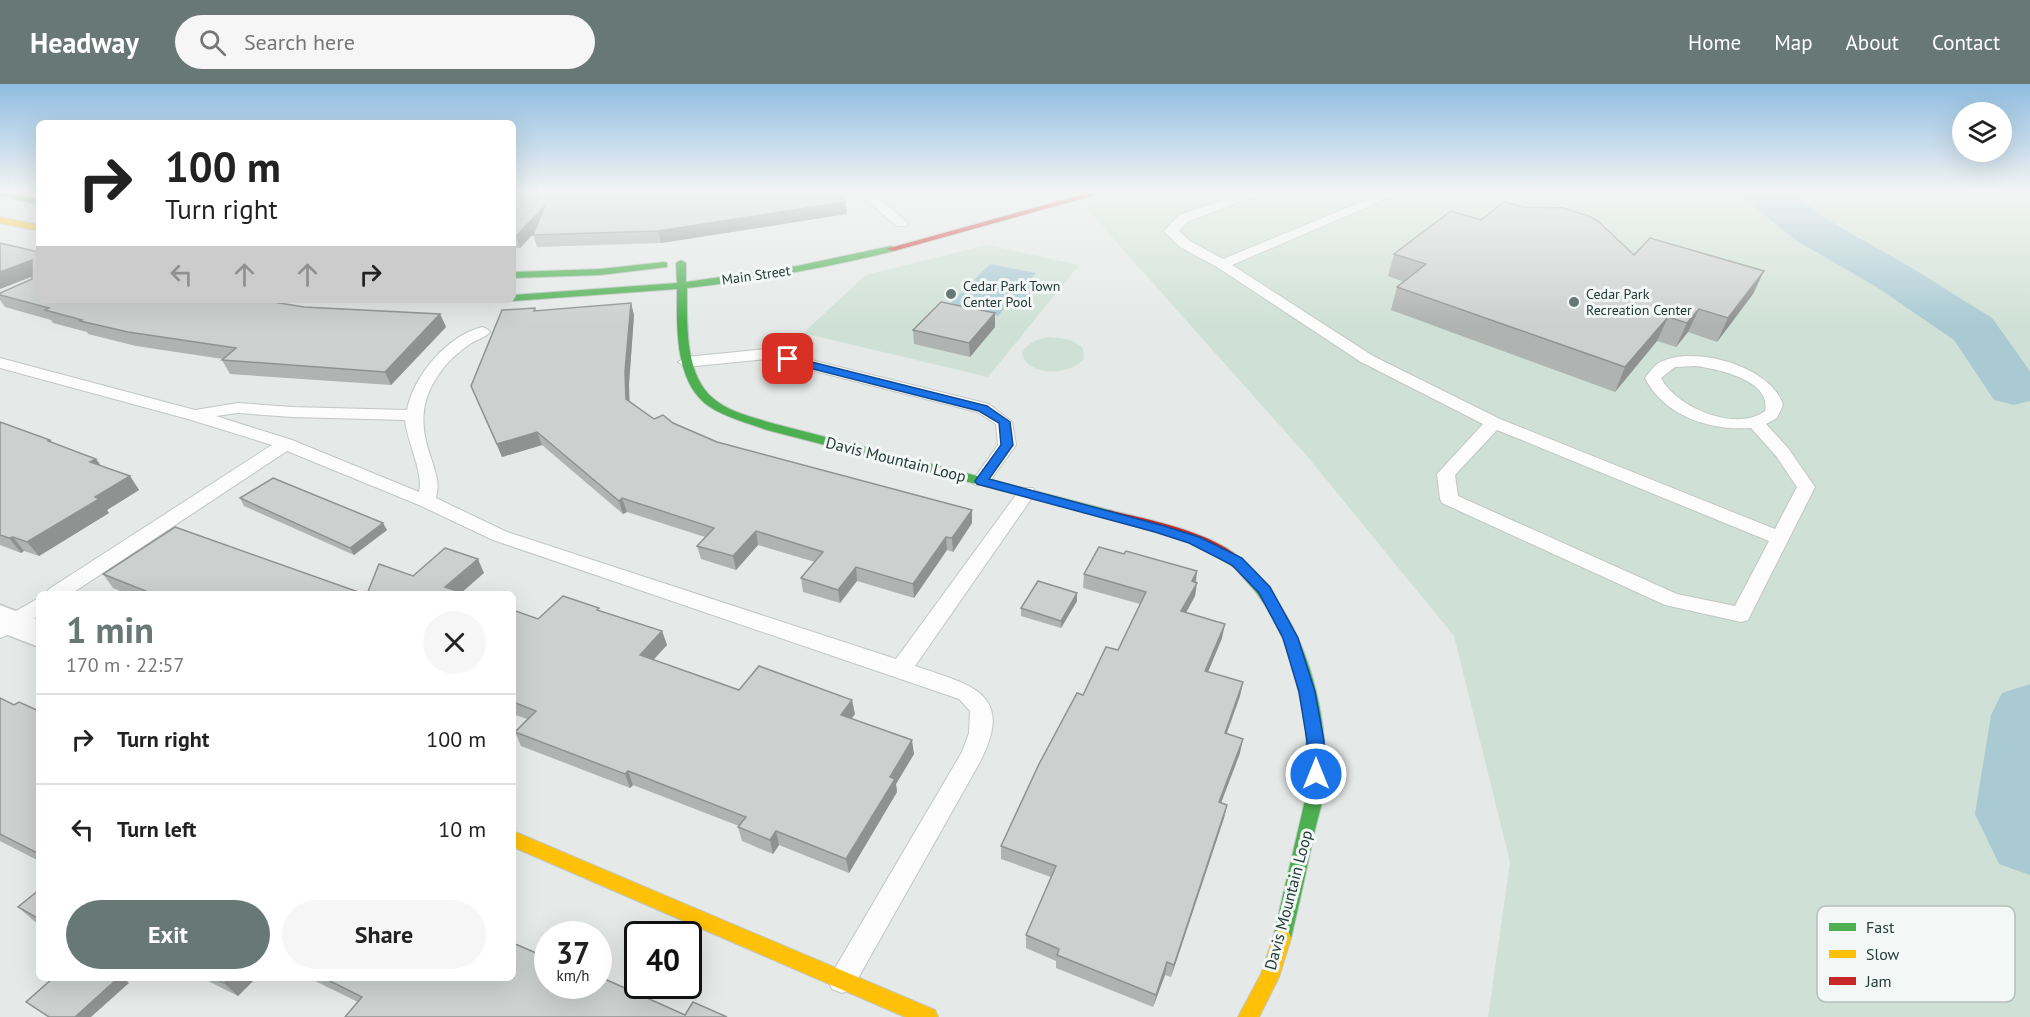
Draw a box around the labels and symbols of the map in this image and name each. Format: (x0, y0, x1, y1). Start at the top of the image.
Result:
street label: Main Street (721, 261, 792, 289)
place label: Cedar Park Town Center Pool (963, 277, 1061, 311)
place label: Cedar Park Recreation Center (1586, 285, 1692, 319)
marker: Cedar Park Town Center Pool (944, 287, 958, 301)
marker: Cedar Park Recreation Center (1567, 295, 1581, 309)
pin (762, 333, 813, 384)
street label: Davis Mountain Loop (824, 432, 968, 486)
position arrow (1284, 742, 1348, 806)
street label: Davis Mountain Loop (1260, 828, 1316, 972)
legend (1817, 906, 2015, 1002)
text: Fast (1866, 917, 1895, 937)
speed limit sign: 40 (624, 921, 702, 999)
text: Slow (1866, 944, 1900, 964)
text: Jam (1865, 971, 1892, 991)

